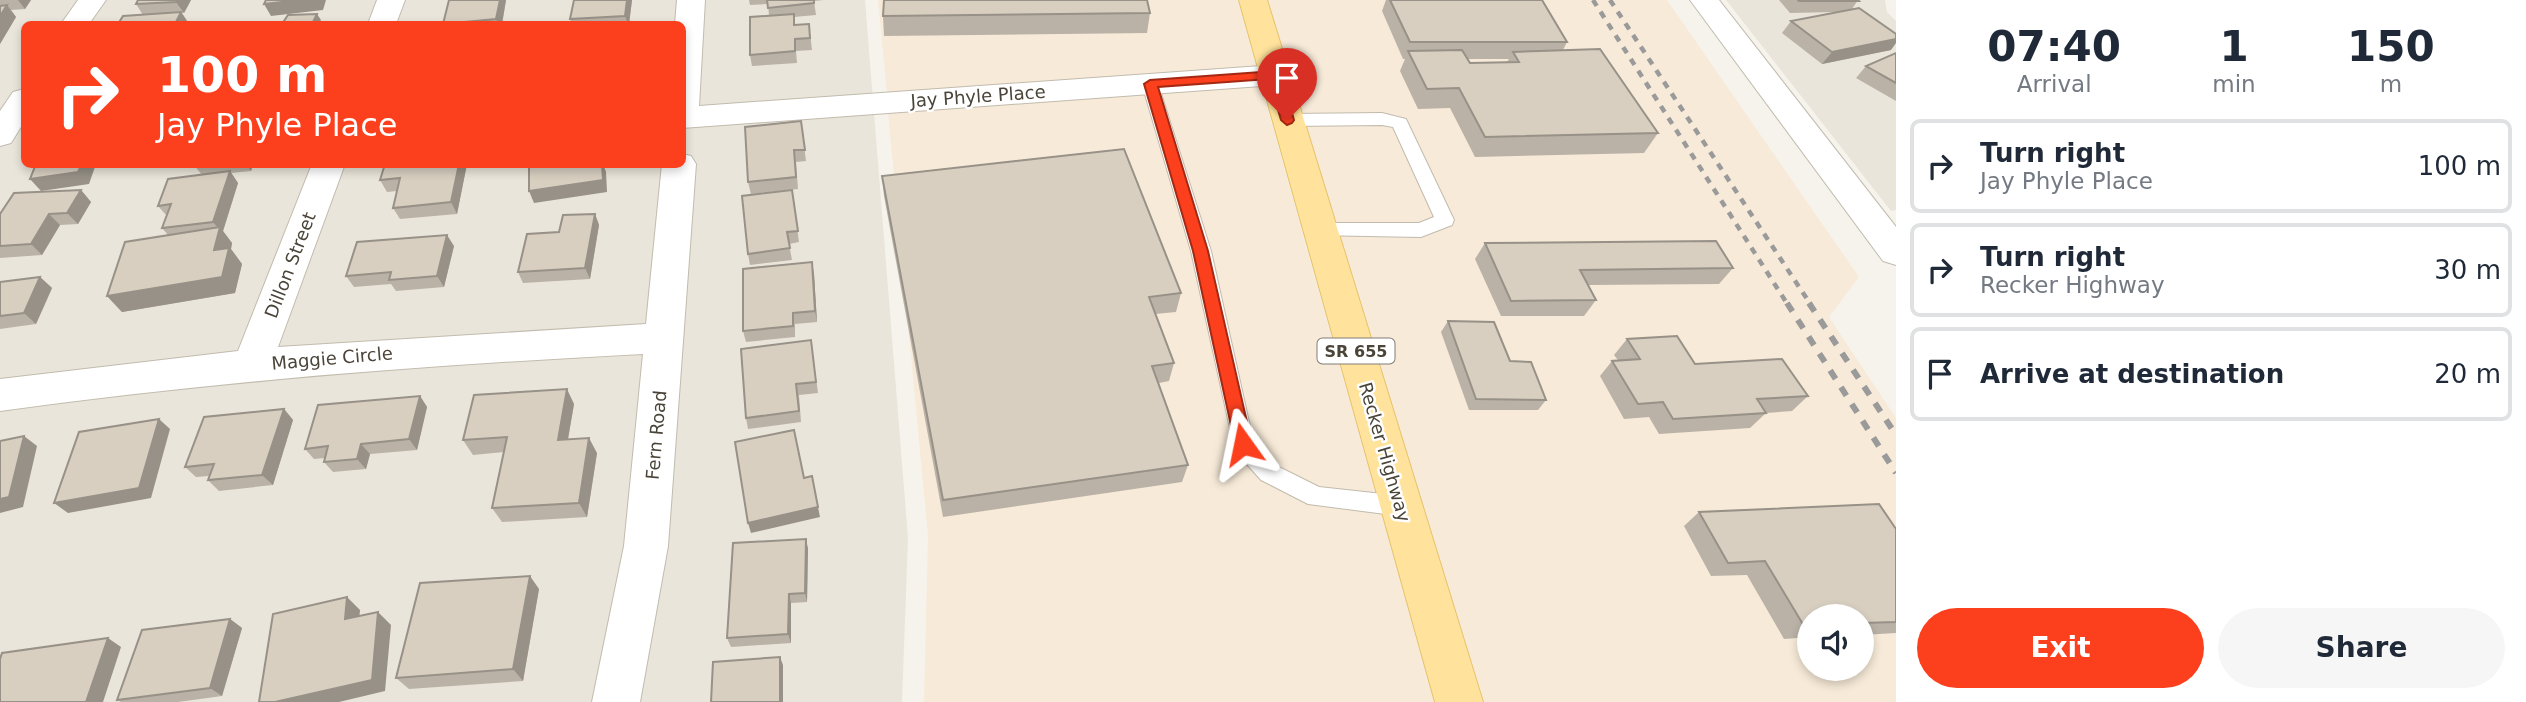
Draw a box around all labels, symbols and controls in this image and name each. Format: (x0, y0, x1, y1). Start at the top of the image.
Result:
text: 07:40 (1987, 22, 2121, 71)
text: 1 (2219, 22, 2249, 71)
text: 150 (2347, 22, 2435, 71)
text: 100 m (157, 47, 327, 104)
pin (1257, 48, 1317, 120)
icon: right (42, 49, 133, 140)
icon: arrive (1268, 59, 1306, 97)
text: Arrival (2017, 71, 2092, 97)
text: min (2212, 71, 2256, 97)
text: m (2380, 71, 2402, 97)
street label: Jay Phyle Place (909, 81, 1046, 111)
text: Jay Phyle Place (157, 106, 398, 144)
text: Turn right (1980, 138, 2125, 168)
icon: right (1921, 147, 1959, 185)
text: 100 m (2418, 151, 2501, 181)
text: Jay Phyle Place (1980, 168, 2153, 194)
street label: Dillon Street (260, 209, 320, 321)
text: Turn right (1980, 242, 2125, 272)
icon: right (1921, 251, 1959, 289)
text: 30 m (2434, 255, 2501, 285)
text: Recker Highway (1980, 272, 2165, 298)
road number: SR 655 (1318, 338, 1394, 364)
street label: Maggie Circle (270, 342, 394, 374)
icon: arrive (1921, 355, 1959, 393)
text: Arrive at destination (1980, 359, 2284, 389)
text: 20 m (2434, 359, 2501, 389)
street label: Recker Highway (1355, 380, 1415, 525)
street label: Fern Road (642, 389, 670, 481)
position arrow (1206, 407, 1280, 481)
map controls (1797, 604, 1874, 681)
button: sound (1797, 604, 1874, 681)
button: Exit (1917, 608, 2204, 688)
button: Share (2218, 608, 2505, 688)

